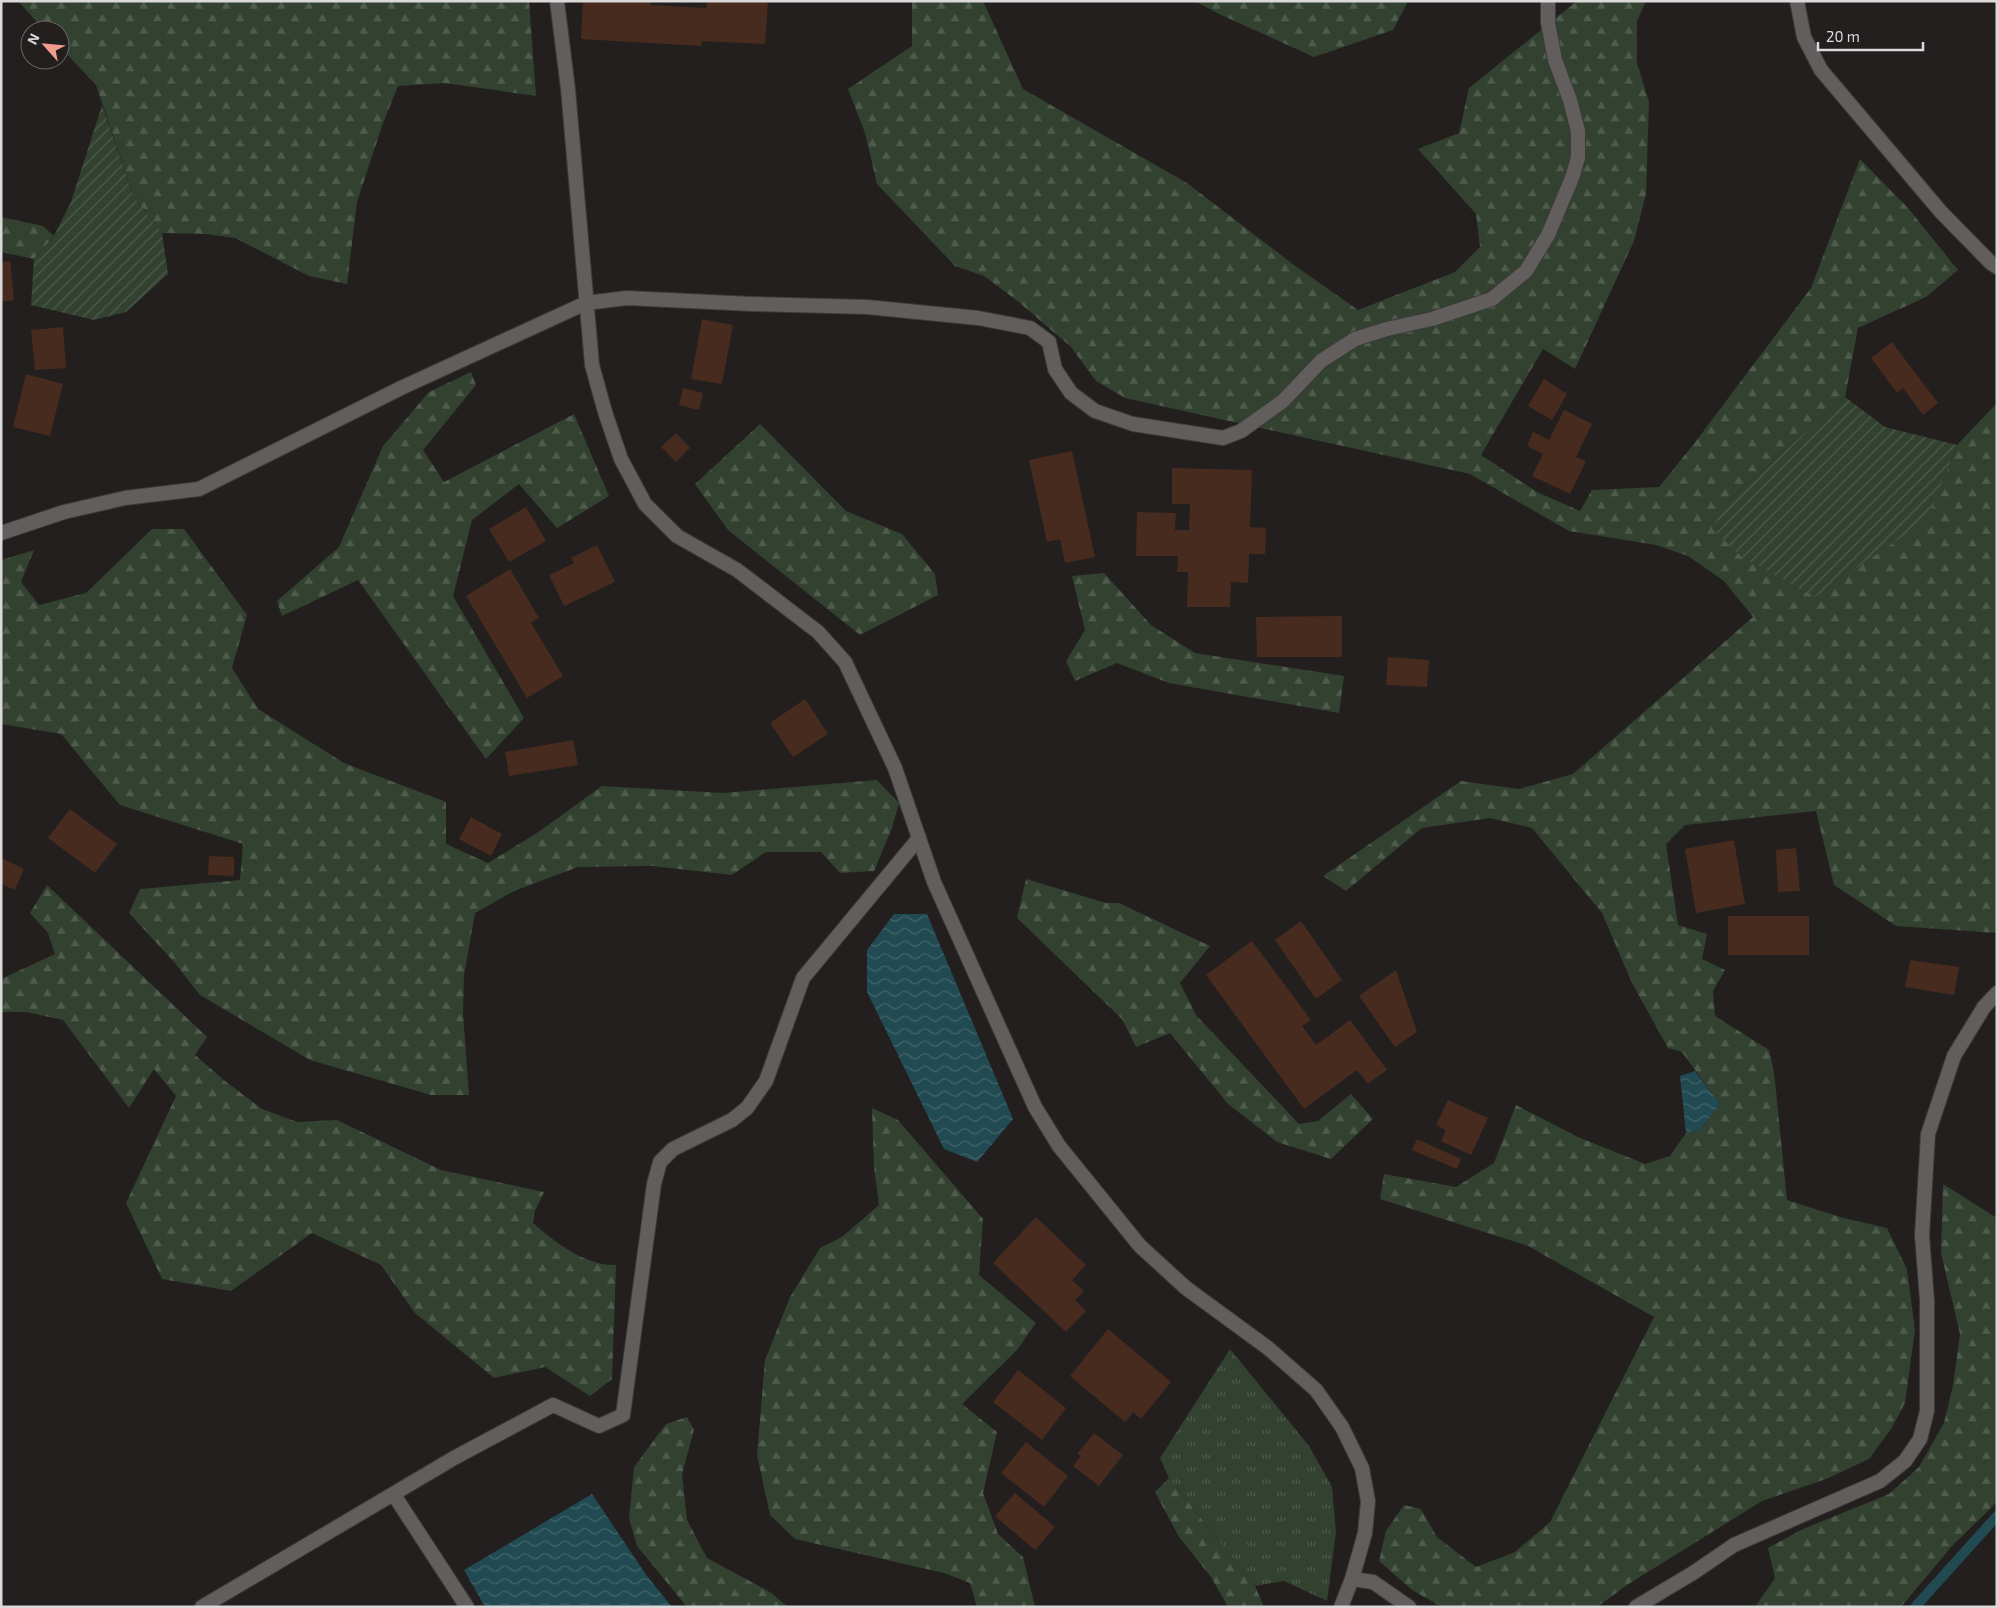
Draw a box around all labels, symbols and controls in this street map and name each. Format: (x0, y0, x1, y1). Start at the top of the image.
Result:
north arrow (20, 20, 70, 70)
scale bar (1818, 20, 1923, 52)
text: 20 m (1826, 27, 1860, 45)
text: N (23, 31, 43, 47)

